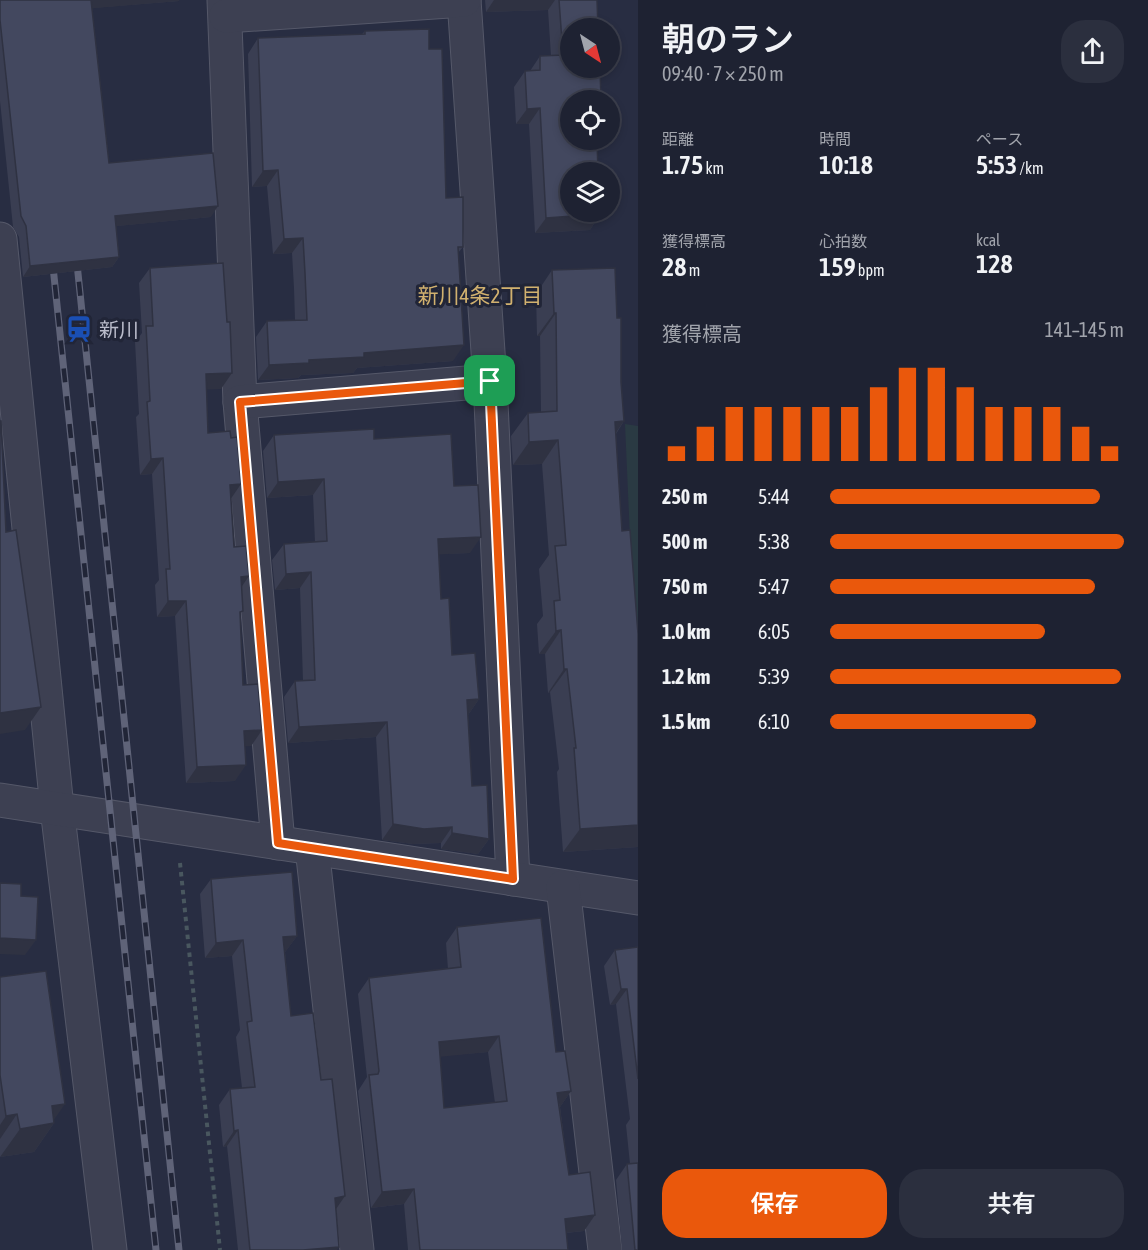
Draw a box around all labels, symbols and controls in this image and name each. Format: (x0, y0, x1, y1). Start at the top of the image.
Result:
north arrow (560, 18, 620, 78)
map controls (560, 18, 620, 222)
text: 朝のラン (662, 20, 794, 58)
button: share (1061, 20, 1124, 83)
text: 09:40 · 7 × 250 m (662, 62, 784, 85)
button: locate (560, 90, 620, 150)
text: 距離 (662, 130, 694, 148)
text: 時間 (819, 130, 851, 148)
text: ペース (976, 130, 1023, 148)
text: 1.75 (662, 150, 703, 180)
text: 10:18 (819, 150, 873, 180)
text: 5:53 (976, 150, 1017, 180)
text: km (703, 159, 724, 177)
text: /km (1017, 159, 1043, 177)
button: layers (560, 162, 620, 222)
text: kcal (976, 231, 1000, 249)
text: 獲得標高 (662, 232, 726, 250)
text: 心拍数 (819, 232, 867, 250)
text: 128 (976, 249, 1013, 279)
text: 28 (662, 252, 686, 282)
text: 159 (819, 252, 856, 282)
text: m (686, 261, 700, 279)
text: bpm (856, 261, 885, 279)
district label: 新川4条2丁目 (418, 283, 542, 307)
station icon: 新川 (64, 314, 94, 344)
place label: 新川 (99, 318, 139, 341)
text: 141–145 m (1044, 318, 1124, 341)
text: 獲得標高 (662, 322, 742, 345)
pin (464, 355, 515, 406)
icon: arrive (473, 364, 506, 397)
text: 250 m (662, 485, 707, 508)
text: 5:44 (758, 485, 790, 508)
text: 500 m (662, 530, 707, 553)
text: 5:38 (758, 530, 790, 553)
text: 750 m (662, 575, 707, 598)
text: 5:47 (758, 575, 790, 598)
text: 1.0 km (662, 620, 710, 643)
text: 6:05 (758, 620, 790, 643)
text: 1.2 km (662, 665, 710, 688)
text: 5:39 (758, 665, 790, 688)
text: 1.5 km (662, 710, 710, 733)
text: 6:10 (758, 710, 790, 733)
button: 保存 (662, 1169, 887, 1238)
button: 共有 (899, 1169, 1124, 1238)

